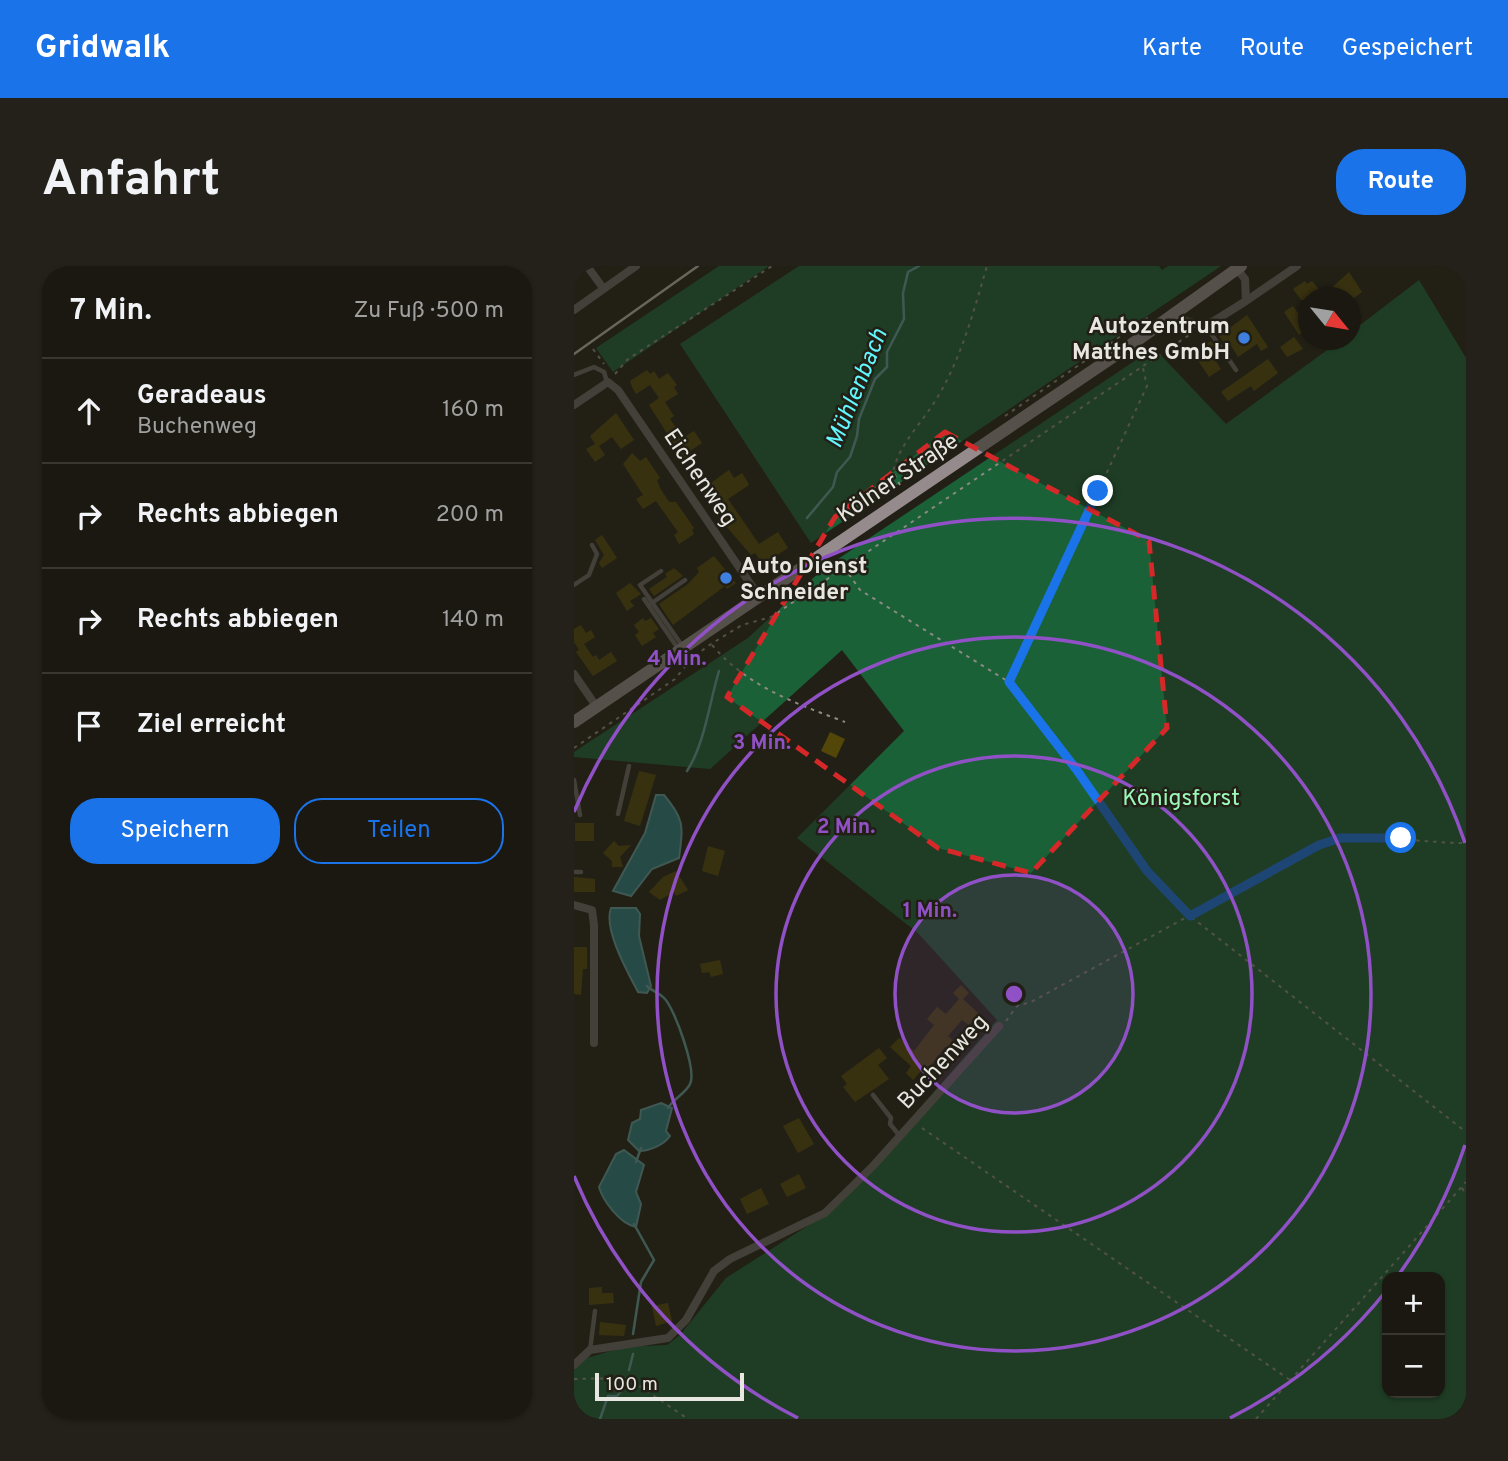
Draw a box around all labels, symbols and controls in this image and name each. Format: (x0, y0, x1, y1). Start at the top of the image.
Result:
text: Gridwalk (35, 28, 170, 70)
text: Karte (1142, 34, 1202, 64)
text: Route (1240, 34, 1304, 64)
text: Gespeichert (1342, 34, 1473, 64)
button: Route (1336, 149, 1466, 215)
text: Anfahrt (42, 151, 220, 213)
north arrow (1298, 287, 1361, 350)
text: 7 Min. (70, 293, 152, 330)
text: Zu Fuß · 500 m (354, 297, 504, 326)
place label: Autozentrum Matthes GmbH (1072, 313, 1230, 368)
water label: Mühlenbach (820, 325, 895, 453)
marker: Autozentrum Matthes GmbH (1236, 330, 1252, 346)
text: Geradeaus (137, 380, 266, 413)
icon: ahead (70, 392, 108, 430)
text: 160 m (442, 396, 504, 425)
text: Buchenweg (137, 413, 257, 442)
street label: Eichenweg (656, 424, 742, 533)
street label: Kölner Straße (832, 428, 965, 530)
route end (1082, 475, 1113, 506)
icon: right (70, 497, 108, 535)
text: Rechts abbiegen (137, 499, 339, 532)
text: 200 m (436, 501, 504, 530)
place label: Auto Dienst Schneider (740, 553, 867, 608)
marker: Auto Dienst Schneider (718, 570, 734, 586)
icon: right (70, 602, 108, 640)
text: Rechts abbiegen (137, 604, 339, 637)
text: 140 m (442, 606, 504, 635)
text: 4 Min. (647, 646, 707, 673)
icon: arrive (70, 707, 108, 745)
text: Ziel erreicht (137, 709, 286, 742)
text: 3 Min. (733, 730, 791, 757)
park label: Königsforst (1122, 785, 1240, 814)
button: Speichern (70, 798, 280, 864)
button: Teilen (294, 798, 504, 864)
text: 2 Min. (817, 814, 875, 841)
route start (1385, 822, 1416, 853)
text: 1 Min. (903, 898, 957, 925)
centre of rings (1002, 982, 1026, 1006)
street label: Buchenweg (892, 1009, 995, 1116)
map controls (1382, 1272, 1445, 1398)
button: + (1382, 1272, 1445, 1335)
button: − (1382, 1335, 1445, 1398)
scale bar (595, 1370, 744, 1402)
text: 100 m (606, 1373, 658, 1397)

